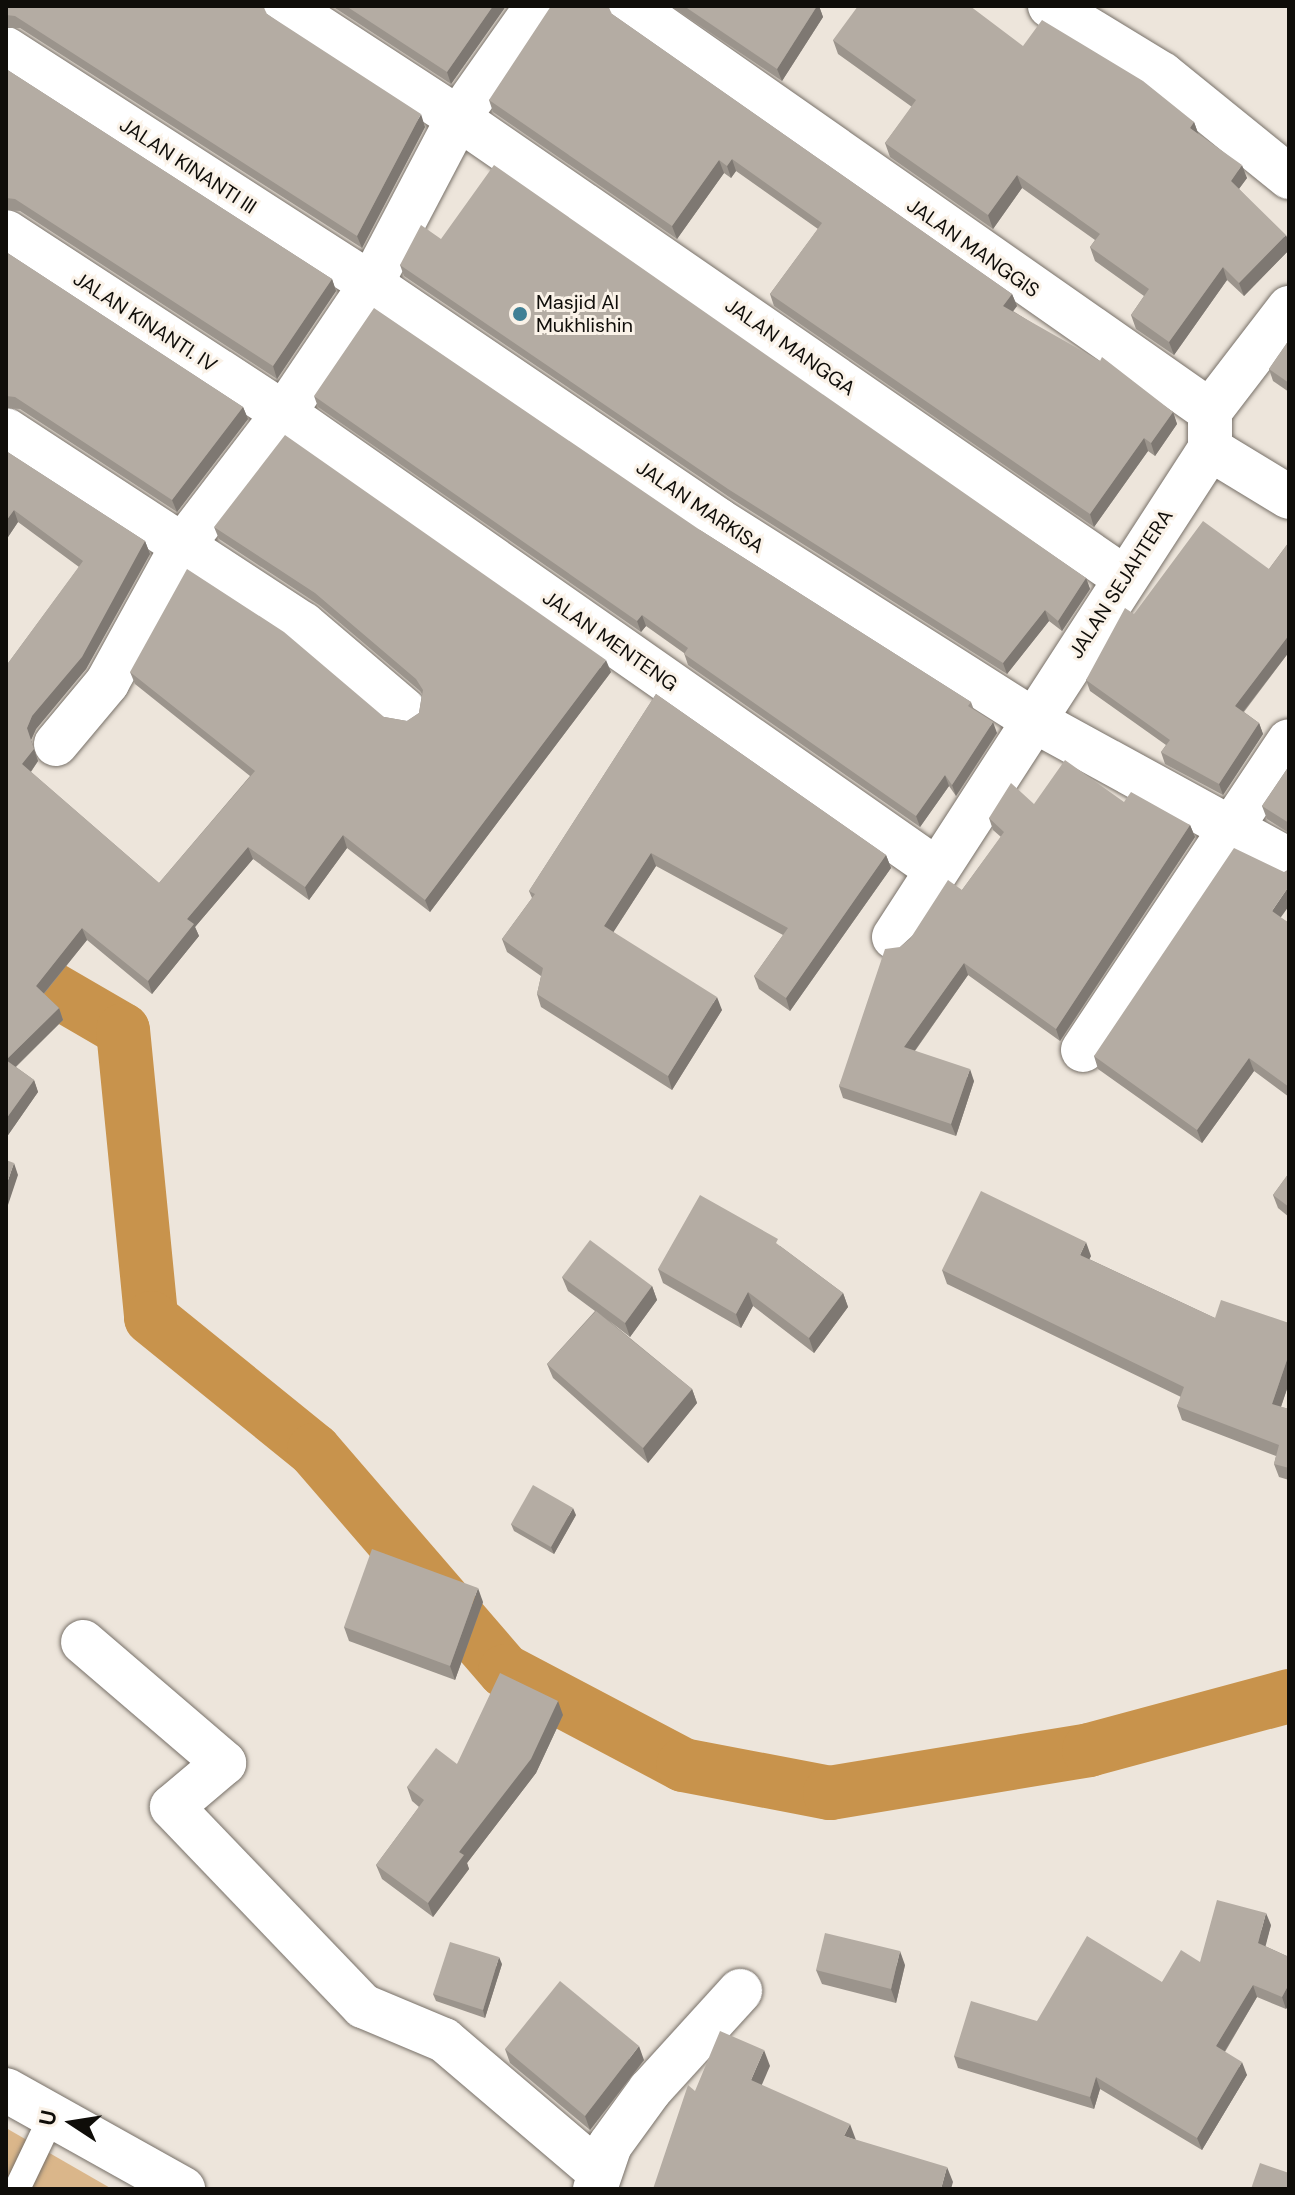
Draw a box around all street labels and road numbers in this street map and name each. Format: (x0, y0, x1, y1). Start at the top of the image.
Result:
street label: JALAN KINANTI III (115, 113, 261, 219)
street label: JALAN MANGGIS (902, 193, 1044, 303)
street label: JALAN KINANTI. IV (69, 267, 221, 377)
street label: JALAN MANGGA (720, 293, 860, 401)
street label: JALAN MARKISA (632, 455, 768, 559)
street label: JALAN SEJAHTERA (1064, 505, 1178, 663)
street label: JALAN MENTENG (538, 586, 682, 696)

